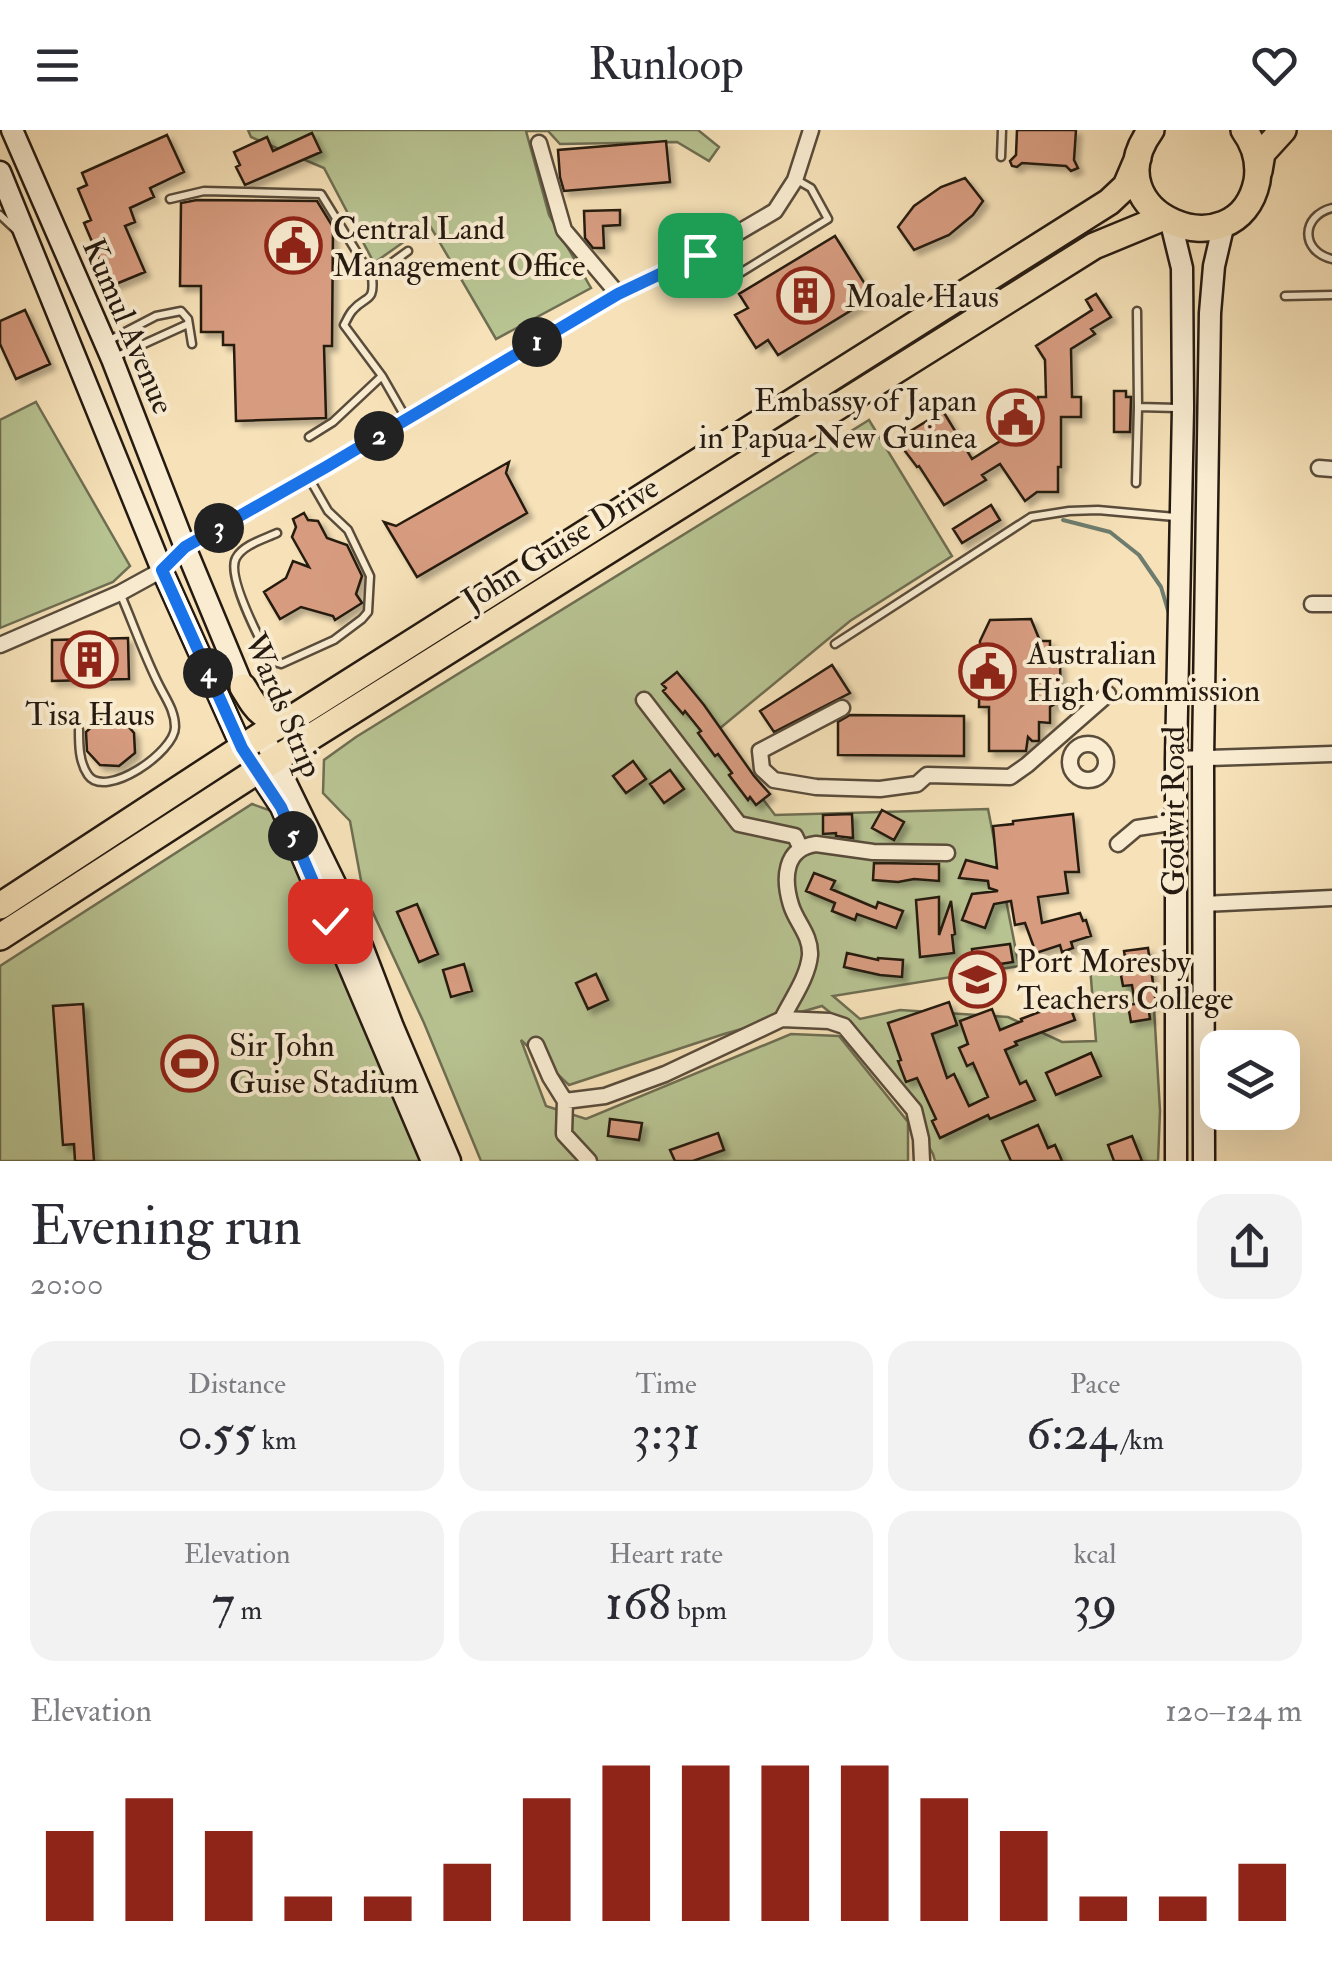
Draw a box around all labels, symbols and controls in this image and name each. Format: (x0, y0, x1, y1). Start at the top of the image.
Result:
text: Runloop (588, 37, 744, 93)
icon: menu (30, 38, 85, 93)
icon: heart (1247, 38, 1302, 93)
place label: Central Land Management Office (333, 209, 585, 286)
pin (658, 213, 743, 298)
public building icon: Central Land Management Office (264, 216, 324, 276)
icon: arrive (673, 228, 728, 283)
street label: Kumul Avenue (73, 232, 183, 420)
building icon: Moale Haus (776, 266, 836, 326)
place label: Moale Haus (845, 277, 999, 317)
pin: 1 (512, 317, 562, 367)
text: 1 (532, 324, 542, 359)
place label: Embassy of Japan in Papua New Guinea (699, 381, 978, 458)
public building icon: Embassy of Japan in Papua New Guinea (986, 388, 1046, 448)
pin: 2 (354, 411, 404, 461)
text: 2 (372, 418, 386, 453)
street label: John Guise Drive (454, 468, 666, 621)
pin: 3 (194, 503, 244, 553)
text: 3 (214, 510, 224, 545)
street label: Wards Strip (234, 626, 331, 784)
building icon: Tisa Haus (60, 630, 120, 690)
place label: Australian High Commission (1026, 634, 1260, 711)
public building icon: Australian High Commission (958, 641, 1018, 701)
pin: 4 (183, 648, 233, 698)
text: 4 (200, 655, 216, 690)
place label: Tisa Haus (25, 695, 155, 735)
street label: Godwit Road (1154, 726, 1194, 896)
pin: 5 (268, 811, 318, 861)
text: 5 (287, 818, 299, 853)
pin (288, 879, 373, 964)
icon: check (303, 894, 358, 949)
place label: Port Moresby Teachers College (1017, 942, 1233, 1019)
school or university icon: Port Moresby Teachers College (948, 949, 1008, 1009)
place label: Sir John Guise Stadium (229, 1026, 419, 1103)
map controls (1200, 1030, 1300, 1130)
button: layers (1200, 1030, 1300, 1130)
sports icon: Sir John Guise Stadium (160, 1033, 220, 1093)
text: Evening run (30, 1192, 302, 1261)
button: share (1197, 1194, 1302, 1299)
text: 20:00 (30, 1264, 103, 1304)
text: Distance (188, 1367, 286, 1402)
text: Time (635, 1367, 697, 1402)
text: Pace (1070, 1367, 1120, 1402)
text: 0.55 (177, 1402, 256, 1465)
text: 3:31 (632, 1402, 700, 1465)
text: 6:24 (1026, 1402, 1116, 1465)
text: km (256, 1423, 297, 1458)
text: /km (1116, 1423, 1164, 1458)
text: Elevation (184, 1537, 290, 1572)
text: Heart rate (609, 1537, 723, 1572)
text: kcal (1074, 1537, 1116, 1572)
text: 7 (212, 1572, 235, 1635)
text: 168 (605, 1572, 671, 1635)
text: 39 (1073, 1572, 1117, 1635)
text: m (235, 1593, 262, 1628)
text: bpm (671, 1593, 727, 1628)
text: Elevation (30, 1691, 152, 1731)
text: 120–124 m (1165, 1691, 1302, 1731)

